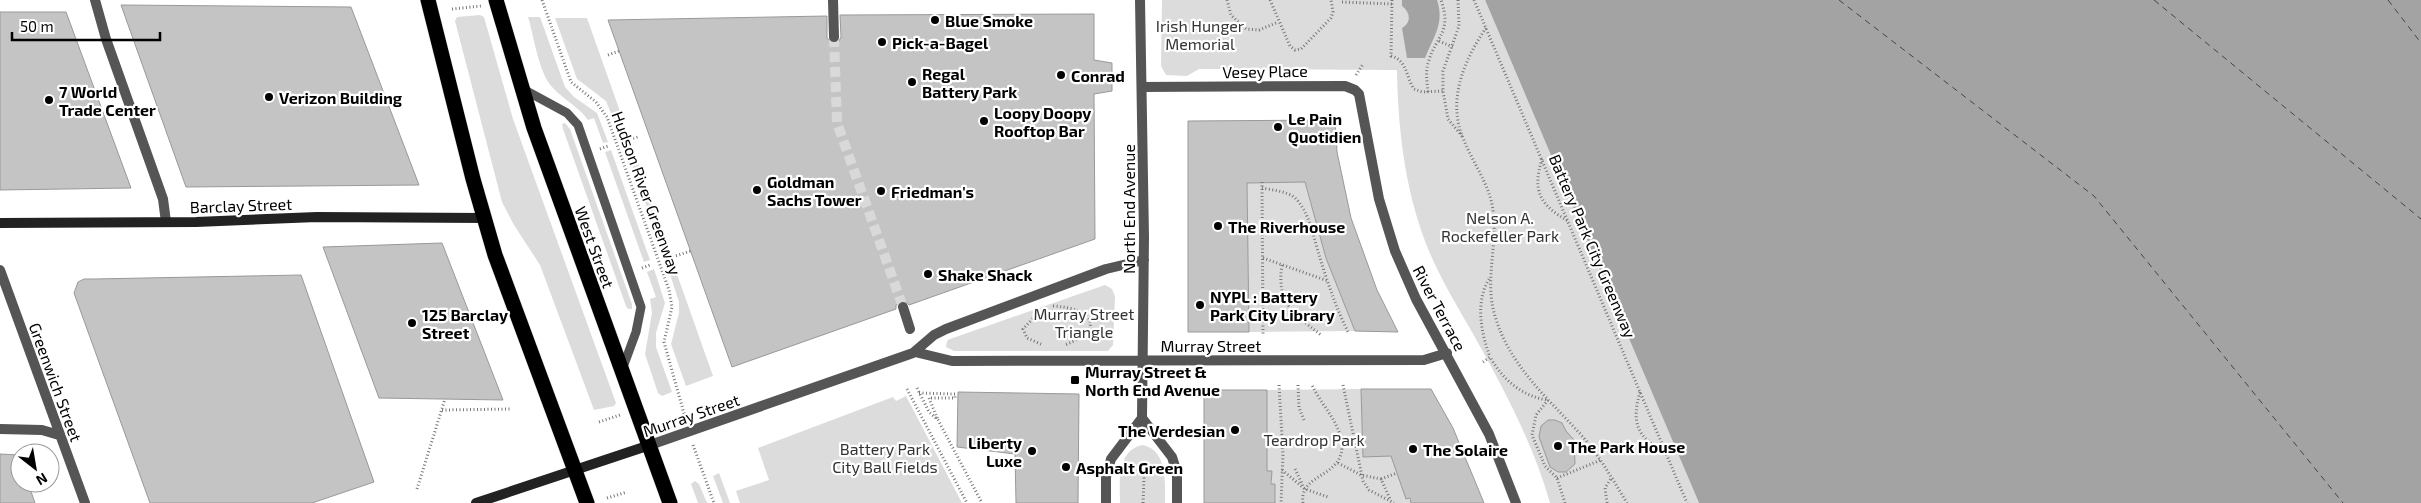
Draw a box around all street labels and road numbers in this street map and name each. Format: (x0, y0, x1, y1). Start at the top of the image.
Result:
street label: Vesey Place (1222, 61, 1308, 81)
street label: Hudson River Greenway (609, 109, 686, 278)
street label: North End Avenue (1119, 144, 1138, 274)
street label: Battery Park City Greenway (1546, 151, 1641, 341)
street label: Barclay Street (189, 194, 293, 216)
street label: West Street (571, 203, 619, 291)
street label: River Terrace (1410, 262, 1470, 354)
street label: Greenwich Street (26, 320, 86, 444)
street label: Murray Street (1161, 336, 1261, 355)
street label: Murray Street (640, 390, 742, 440)

